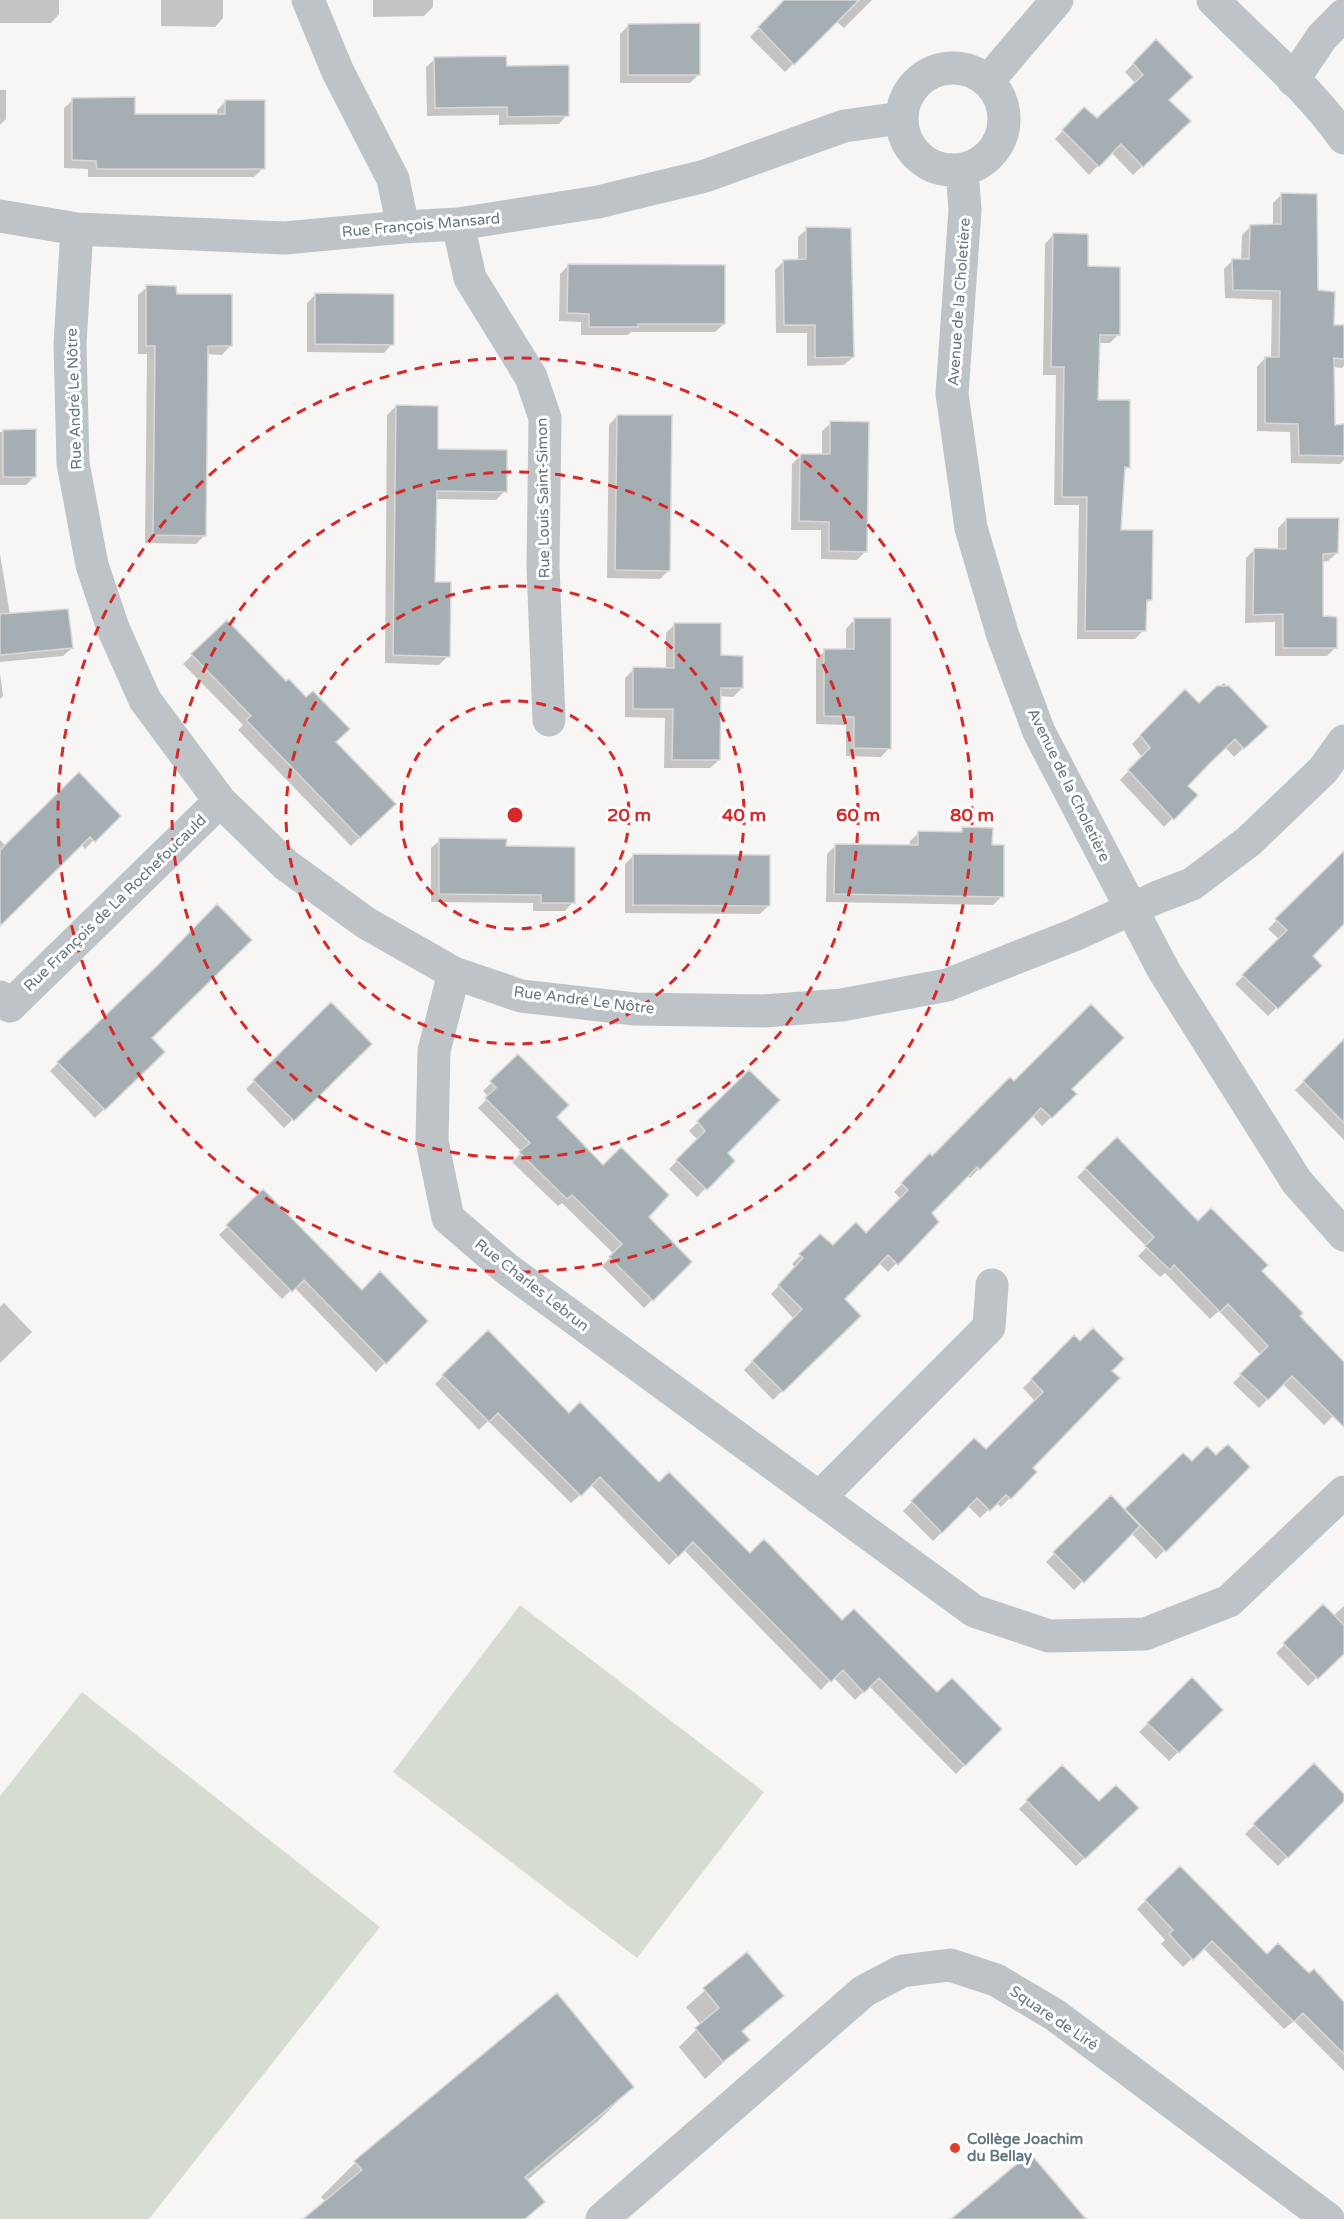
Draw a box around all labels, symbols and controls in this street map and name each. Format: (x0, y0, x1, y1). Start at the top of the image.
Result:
street label: Rue François Mansard (341, 209, 501, 241)
street label: Avenue de la Choletière (944, 217, 974, 387)
street label: Rue André Le Nôtre (63, 328, 85, 470)
street label: Rue Louis Saint-Simon (533, 417, 553, 579)
street label: Avenue de la Choletière (1024, 705, 1114, 865)
text: 20 m (607, 804, 651, 826)
text: 40 m (722, 804, 766, 826)
text: 60 m (836, 804, 880, 826)
text: 80 m (950, 804, 994, 826)
centre of rings (505, 805, 525, 825)
street label: Rue François de La Rochefoucauld (20, 811, 210, 995)
street label: Rue André Le Nôtre (513, 982, 655, 1018)
street label: Rue Charles Lebrun (471, 1235, 593, 1335)
street label: Square de Liré (1007, 1982, 1101, 2054)
place label: Collège Joachim du Bellay (967, 2130, 1083, 2166)
marker: Collège Joachim du Bellay (948, 2141, 962, 2155)

